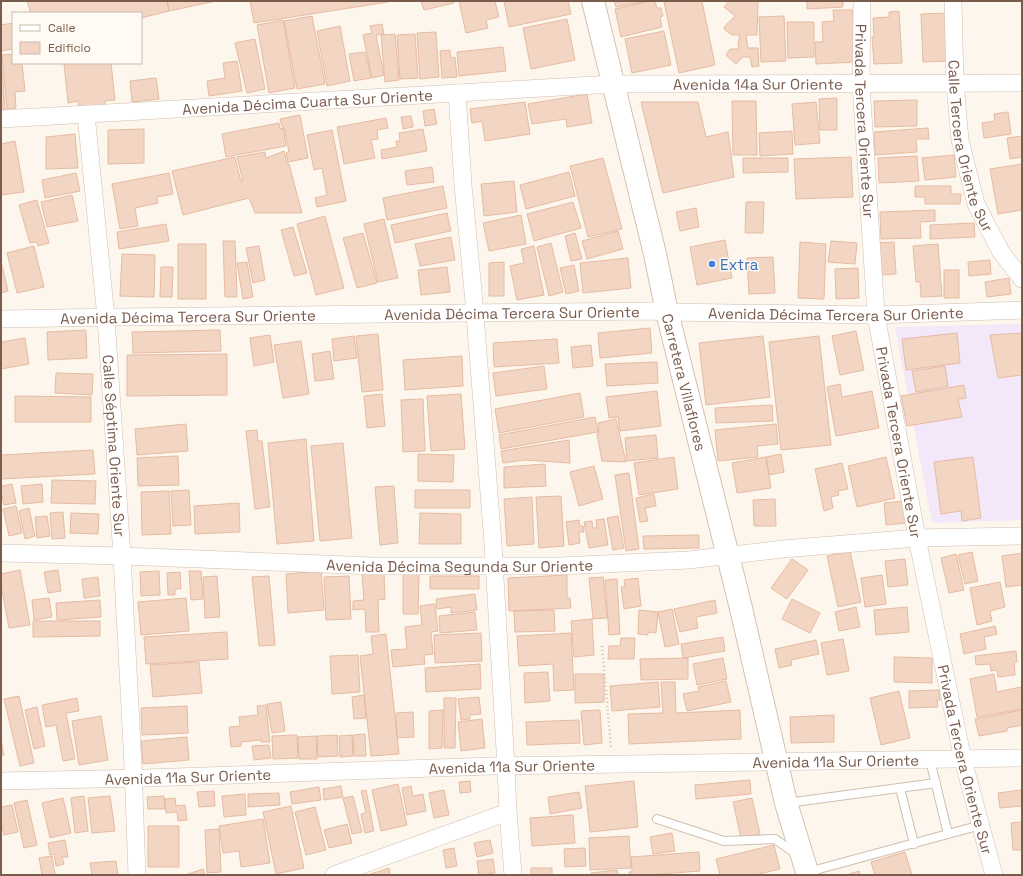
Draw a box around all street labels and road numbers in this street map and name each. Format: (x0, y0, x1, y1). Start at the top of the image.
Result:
street label: Privada Tercera Oriente Sur (851, 24, 879, 219)
street label: Calle Tercera Oriente Sur (945, 60, 998, 235)
street label: Avenida 14a Sur Oriente (673, 74, 843, 93)
street label: Avenida Décima Cuarta Sur Oriente (182, 85, 433, 118)
street label: Avenida Décima Tercera Sur Oriente (384, 302, 640, 324)
street label: Avenida Décima Tercera Sur Oriente (708, 303, 964, 325)
street label: Avenida Décima Tercera Sur Oriente (60, 305, 316, 327)
street label: Carretera Villaflores (658, 311, 711, 453)
street label: Privada Tercera Oriente Sur (872, 345, 926, 540)
street label: Calle Séptima Oriente Sur (99, 354, 130, 538)
street label: Avenida Décima Segunda Sur Oriente (326, 555, 594, 576)
street label: Privada Tercera Oriente Sur (934, 663, 998, 857)
street label: Avenida 11a Sur Oriente (752, 750, 919, 772)
street label: Avenida 11a Sur Oriente (428, 755, 595, 778)
street label: Avenida 11a Sur Oriente (104, 764, 272, 788)

